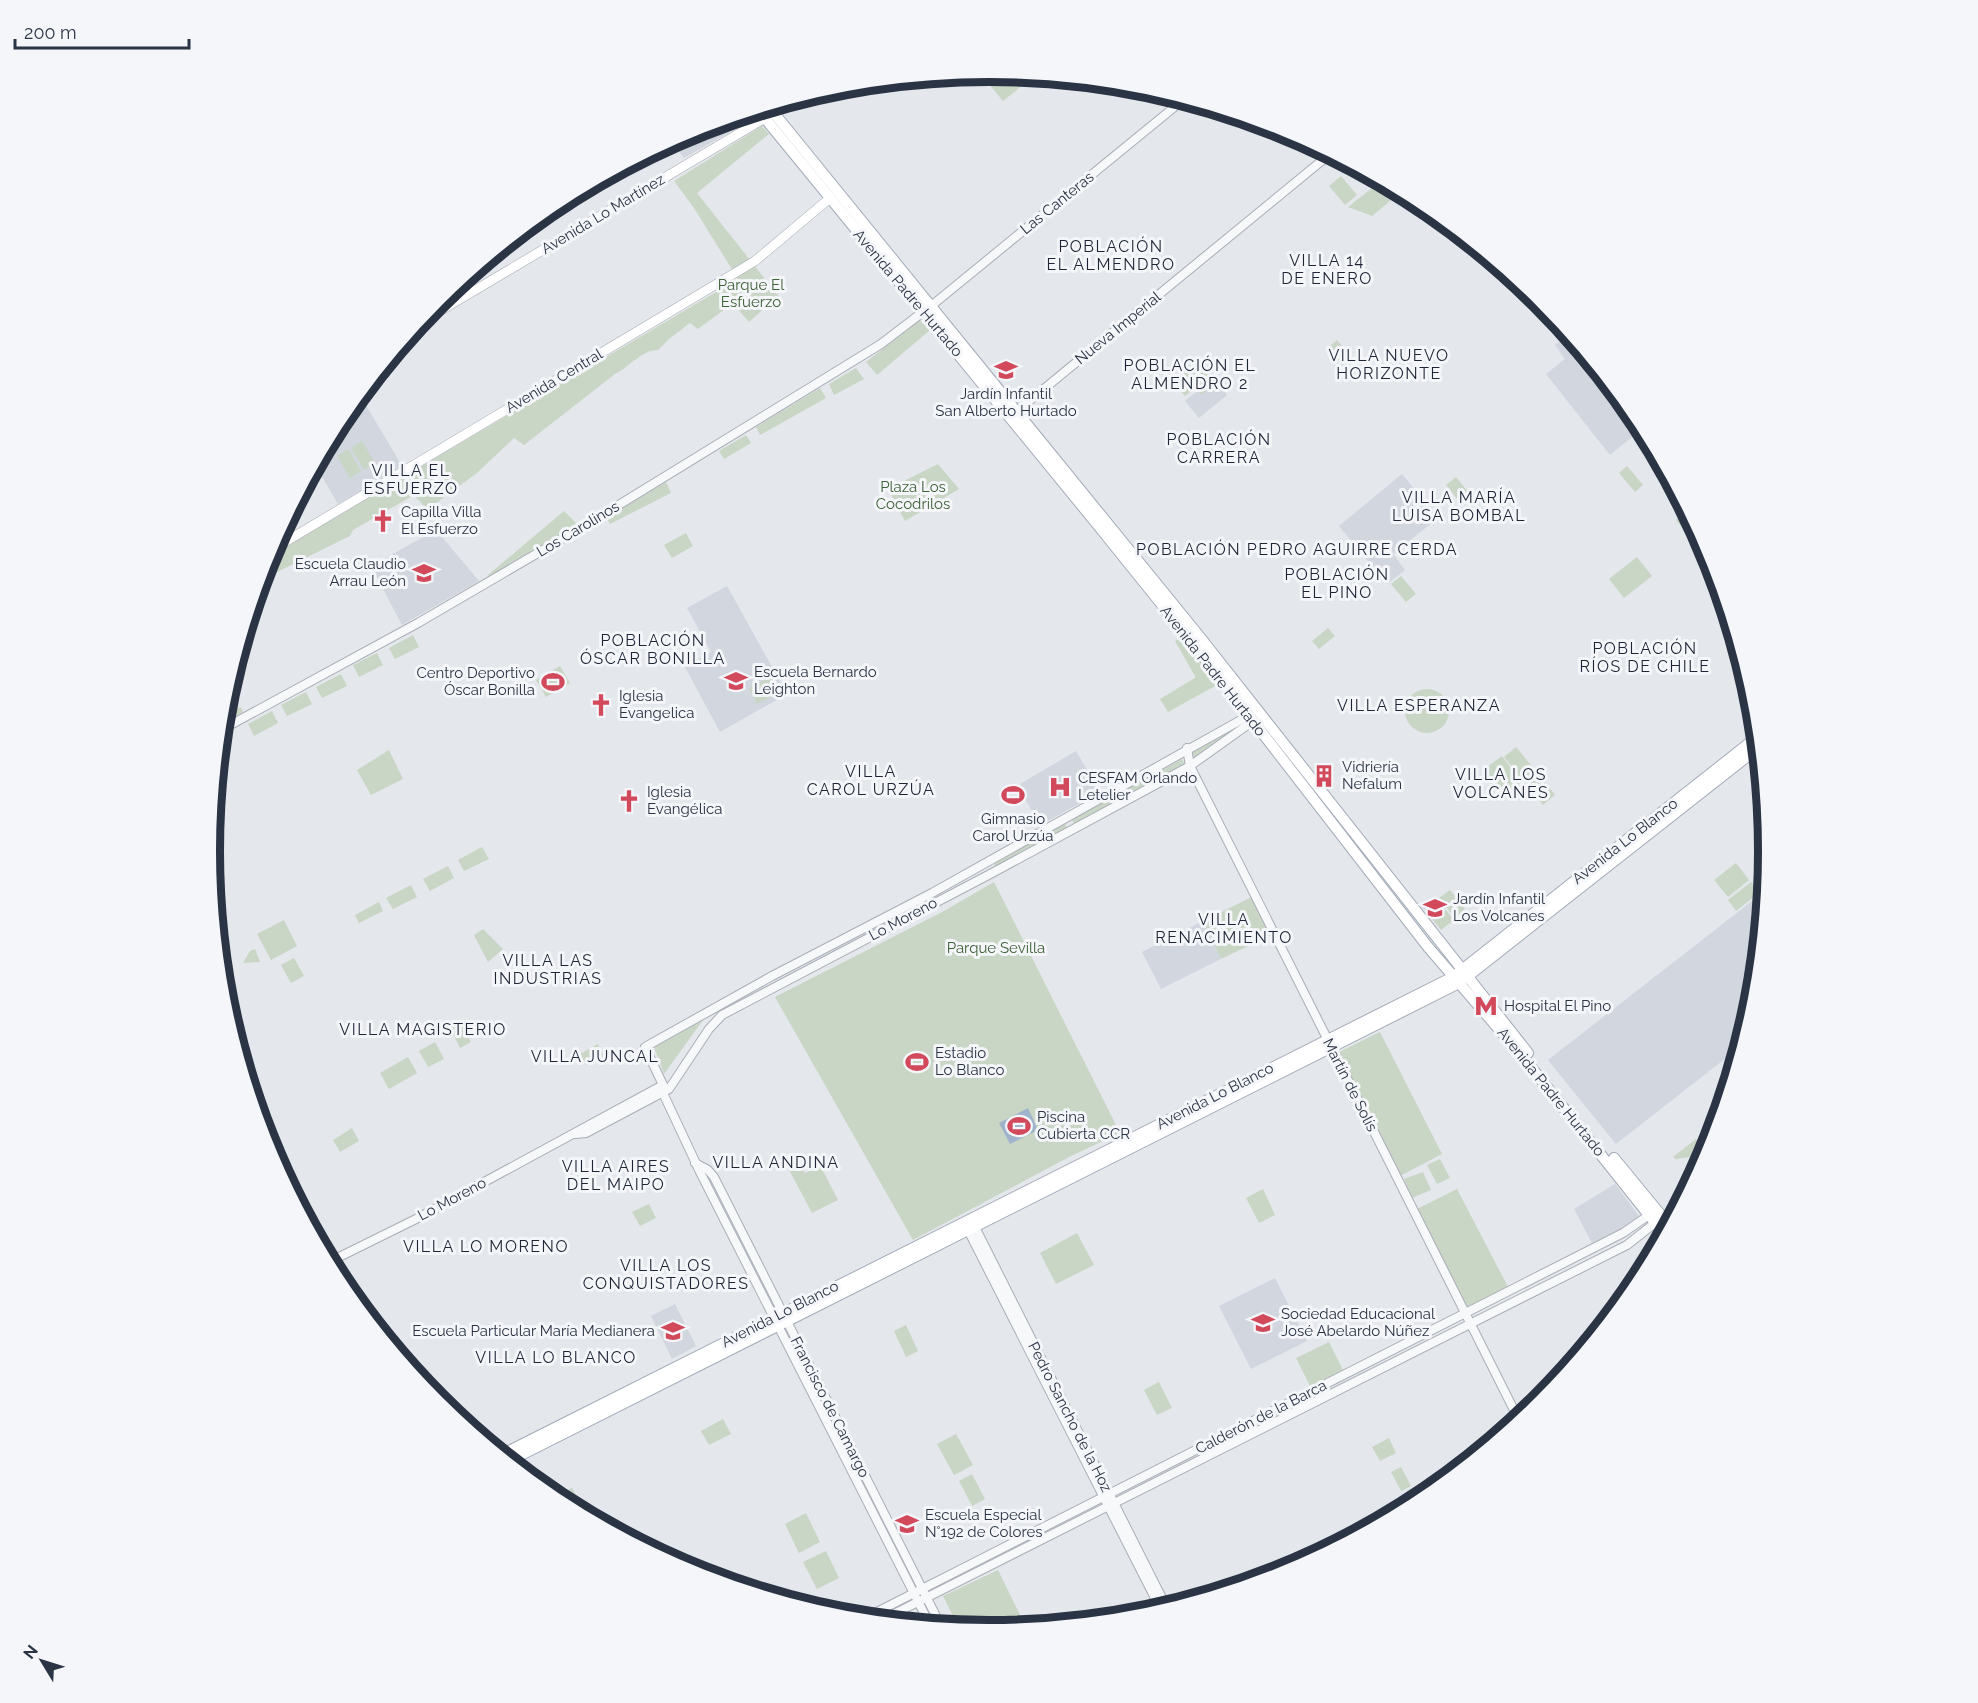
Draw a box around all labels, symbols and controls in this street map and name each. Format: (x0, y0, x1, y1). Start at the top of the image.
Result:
scale bar (15, 12, 189, 50)
text: 200 m (24, 22, 77, 43)
street label: Las Canteras (1017, 168, 1097, 238)
street label: Avenida Lo Martínez (538, 170, 668, 258)
street label: Avenida Padre Hurtado (849, 226, 967, 360)
district label: POBLACIÓN EL ALMENDRO (1047, 236, 1175, 274)
district label: VILLA 14 DE ENERO (1281, 251, 1373, 288)
park label: Parque El Esfuerzo (718, 276, 785, 311)
street label: Nueva Imperial (1071, 287, 1165, 368)
street label: Avenida Central (502, 345, 606, 417)
district label: VILLA NUEVO HORIZONTE (1328, 346, 1450, 383)
district label: POBLACIÓN EL ALMENDRO 2 (1124, 355, 1256, 393)
school or university icon: Jardín Infantil San Alberto Hurtado (993, 357, 1019, 383)
place label: Jardín Infantil San Alberto Hurtado (935, 385, 1077, 420)
district label: POBLACIÓN CARRERA (1166, 429, 1272, 467)
district label: VILLA EL ESFUERZO (364, 461, 458, 498)
park label: Plaza Los Cocodrilos (876, 478, 950, 513)
district label: VILLA MARÍA LUISA BOMBAL (1392, 487, 1526, 525)
street label: Los Carolinos (533, 497, 623, 561)
place label: Capilla Villa El Esfuerzo (401, 503, 481, 538)
church icon: Capilla Villa El Esfuerzo (370, 508, 396, 534)
district label: POBLACIÓN PEDRO AGUIRRE CERDA (1136, 539, 1458, 559)
place label: Escuela Claudio Arrau León (295, 555, 406, 590)
school or university icon: Escuela Claudio Arrau León (411, 560, 437, 586)
district label: POBLACIÓN EL PINO (1284, 564, 1390, 602)
street label: Avenida Padre Hurtado (1156, 602, 1270, 740)
district label: POBLACIÓN ÓSCAR BONILLA (580, 630, 726, 668)
district label: POBLACIÓN RÍOS DE CHILE (1580, 638, 1710, 676)
place label: Escuela Bernardo Leighton (754, 663, 877, 698)
place label: Centro Deportivo Óscar Bonilla (417, 664, 535, 699)
school or university icon: Escuela Bernardo Leighton (723, 668, 749, 694)
sports icon: Centro Deportivo Óscar Bonilla (540, 669, 566, 695)
place label: Iglesia Evangelica (619, 687, 694, 722)
church icon: Iglesia Evangelica (588, 692, 614, 718)
district label: VILLA ESPERANZA (1337, 696, 1501, 715)
place label: Vidriería Nefalum (1342, 758, 1402, 793)
district label: VILLA CAROL URZÚA (807, 762, 935, 799)
building icon: Vidriería Nefalum (1311, 763, 1337, 789)
district label: VILLA LOS VOLCANES (1453, 765, 1549, 802)
place label: CESFAM Orlando Letelier (1078, 769, 1197, 804)
hospital icon: CESFAM Orlando Letelier (1047, 774, 1073, 800)
sports icon: Gimnasio Carol Urzúa (1000, 782, 1026, 808)
place label: Iglesia Evangélica (647, 783, 722, 818)
church icon: Iglesia Evangélica (616, 788, 642, 814)
street label: Avenida Lo Blanco (1569, 794, 1681, 888)
place label: Gimnasio Carol Urzúa (973, 810, 1053, 845)
place label: Jardín Infantil Los Volcanes (1453, 890, 1546, 925)
street label: Lo Moreno (866, 893, 940, 945)
school or university icon: Jardín Infantil Los Volcanes (1422, 895, 1448, 921)
district label: VILLA RENACIMIENTO (1155, 910, 1293, 947)
park label: Parque Sevilla (947, 939, 1045, 957)
district label: VILLA LAS INDUSTRIAS (493, 951, 603, 988)
metro station icon: Hospital El Pino (1473, 993, 1499, 1019)
place label: Hospital El Pino (1504, 997, 1611, 1015)
district label: VILLA MAGISTERIO (339, 1020, 507, 1039)
street label: Avenida Padre Hurtado (1493, 1024, 1609, 1160)
street label: Martín de Solís (1319, 1035, 1381, 1135)
place label: Estadio Lo Blanco (935, 1044, 1004, 1079)
district label: VILLA JUNCAL (531, 1047, 659, 1066)
sports icon: Estadio Lo Blanco (904, 1049, 930, 1075)
street label: Avenida Lo Blanco (1153, 1059, 1277, 1133)
place label: Piscina Cubierta CCR (1037, 1108, 1130, 1143)
sports icon: Piscina Cubierta CCR (1006, 1113, 1032, 1139)
district label: VILLA ANDINA (712, 1153, 840, 1172)
district label: VILLA AIRES DEL MAIPO (562, 1157, 670, 1194)
street label: Lo Moreno (415, 1173, 489, 1225)
district label: VILLA LO MORENO (403, 1237, 569, 1256)
district label: VILLA LOS CONQUISTADORES (583, 1256, 749, 1293)
street label: Avenida Lo Blanco (718, 1277, 842, 1351)
place label: Sociedad Educacional José Abelardo Núñez (1281, 1305, 1436, 1340)
school or university icon: Sociedad Educacional José Abelardo Núñez (1250, 1310, 1276, 1336)
school or university icon: Escuela Particular María Medianera (660, 1318, 686, 1344)
place label: Escuela Particular María Medianera (412, 1322, 655, 1340)
street label: Francisco de Camargo (787, 1334, 873, 1481)
street label: Pedro Sancho de la Hoz (1024, 1339, 1116, 1495)
district label: VILLA LO BLANCO (475, 1348, 637, 1367)
street label: Calderón de la Barca (1192, 1376, 1330, 1458)
place label: Escuela Especial N°192 de Colores (925, 1506, 1043, 1541)
school or university icon: Escuela Especial N°192 de Colores (894, 1511, 920, 1537)
north arrow (12, 1631, 72, 1691)
text: N (19, 1641, 42, 1663)

